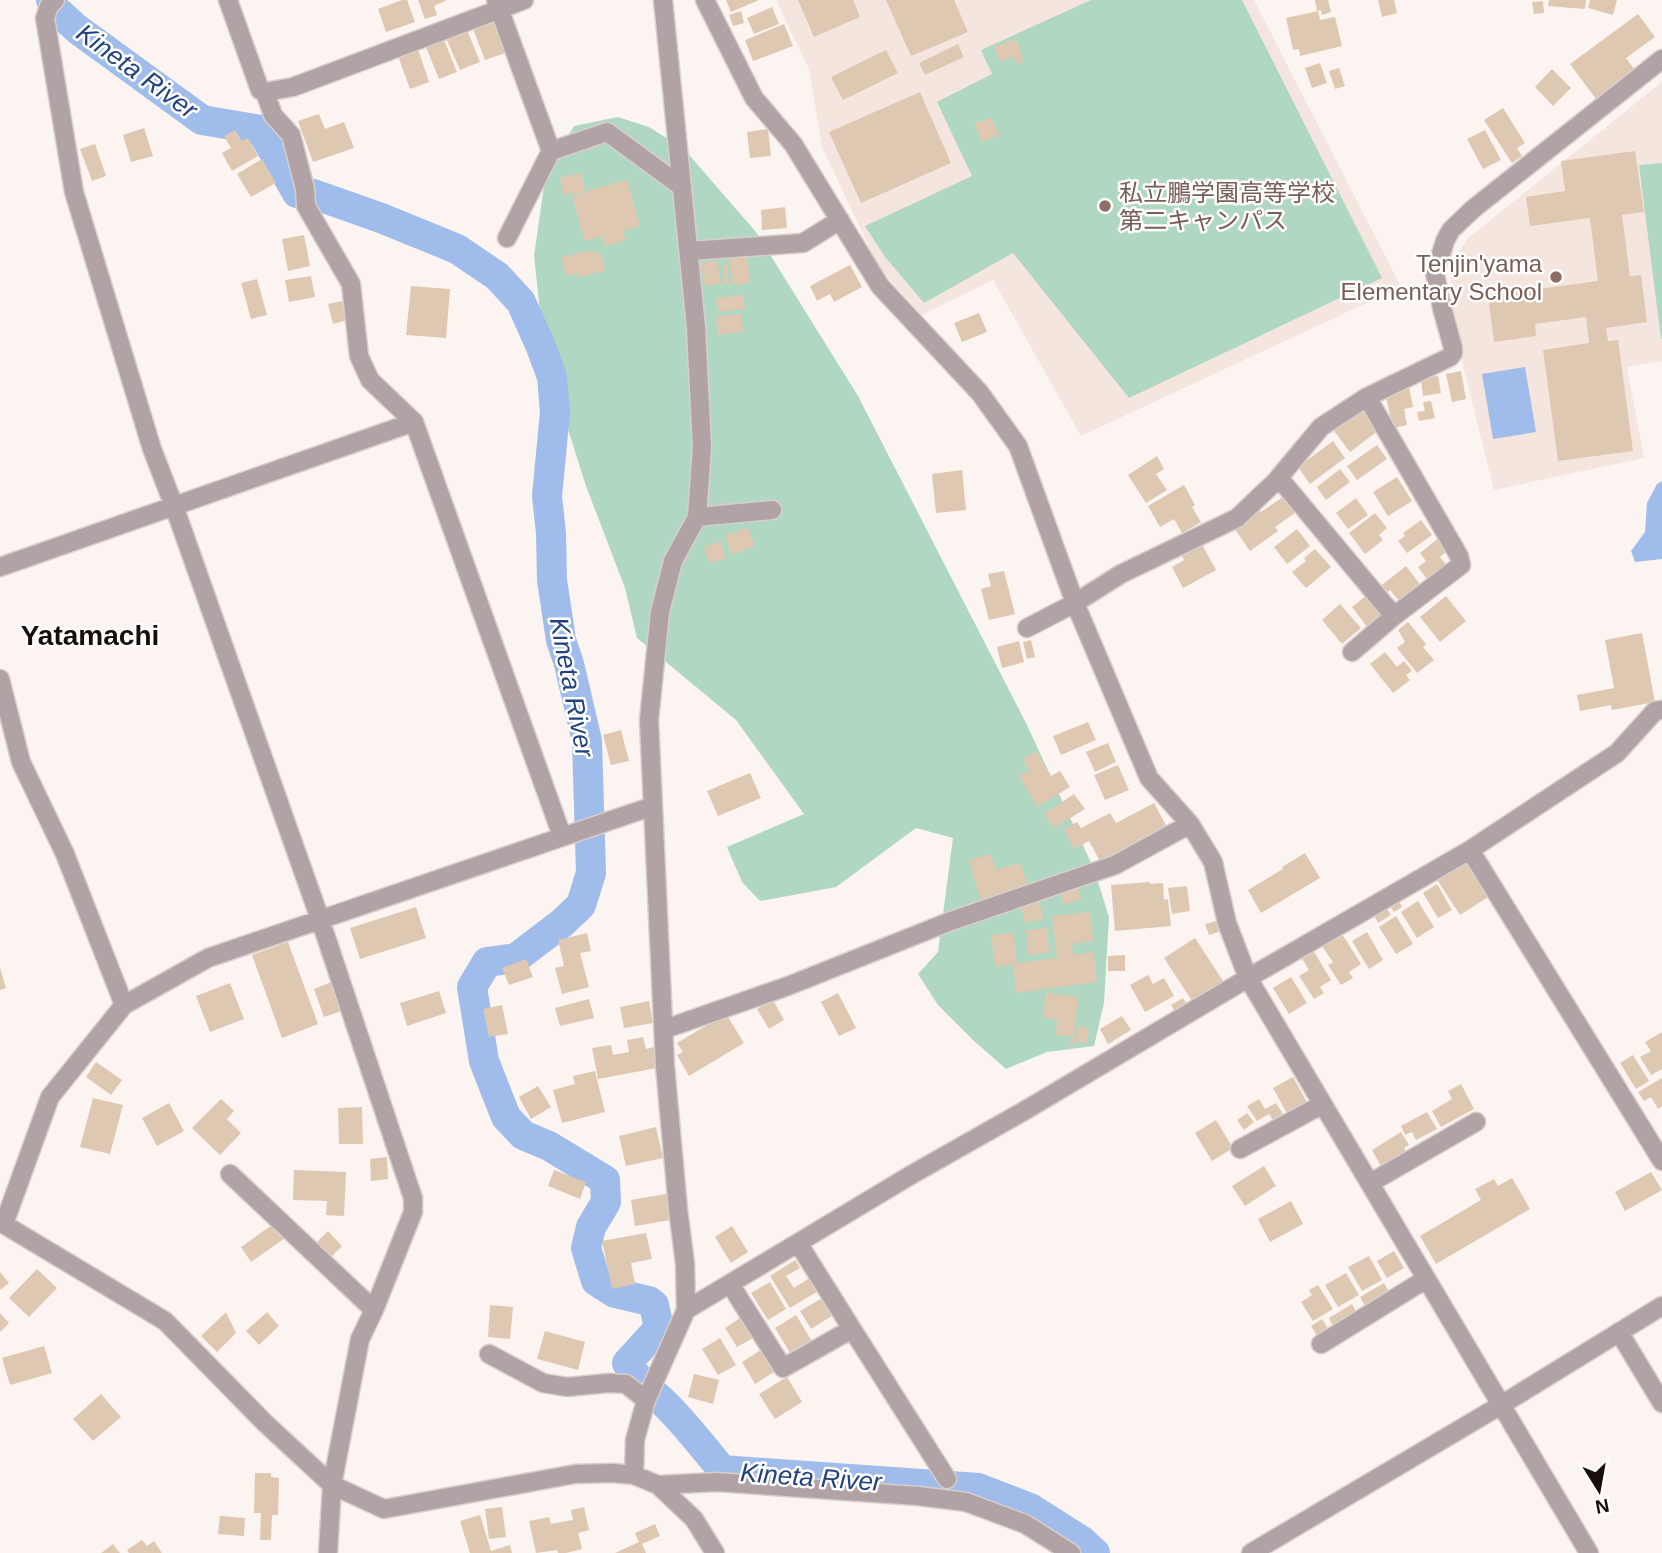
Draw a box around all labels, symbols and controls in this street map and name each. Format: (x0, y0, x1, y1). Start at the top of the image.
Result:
water label: Kineta River (71, 17, 204, 126)
place label: 私立鵬学園高等学校 第二キャンパス (1119, 179, 1335, 234)
marker: 私立鵬学園高等学校 第二キャンパス (1097, 198, 1113, 214)
place label: Tenjin'yama Elementary School (1341, 250, 1543, 305)
marker: Tenjin'yama Elementary School (1548, 269, 1564, 285)
water label: Kineta River (544, 615, 600, 761)
district label: Yatamachi (21, 620, 159, 651)
north arrow (1564, 1455, 1634, 1525)
water label: Kineta River (739, 1457, 884, 1497)
text: N (1593, 1495, 1611, 1518)

